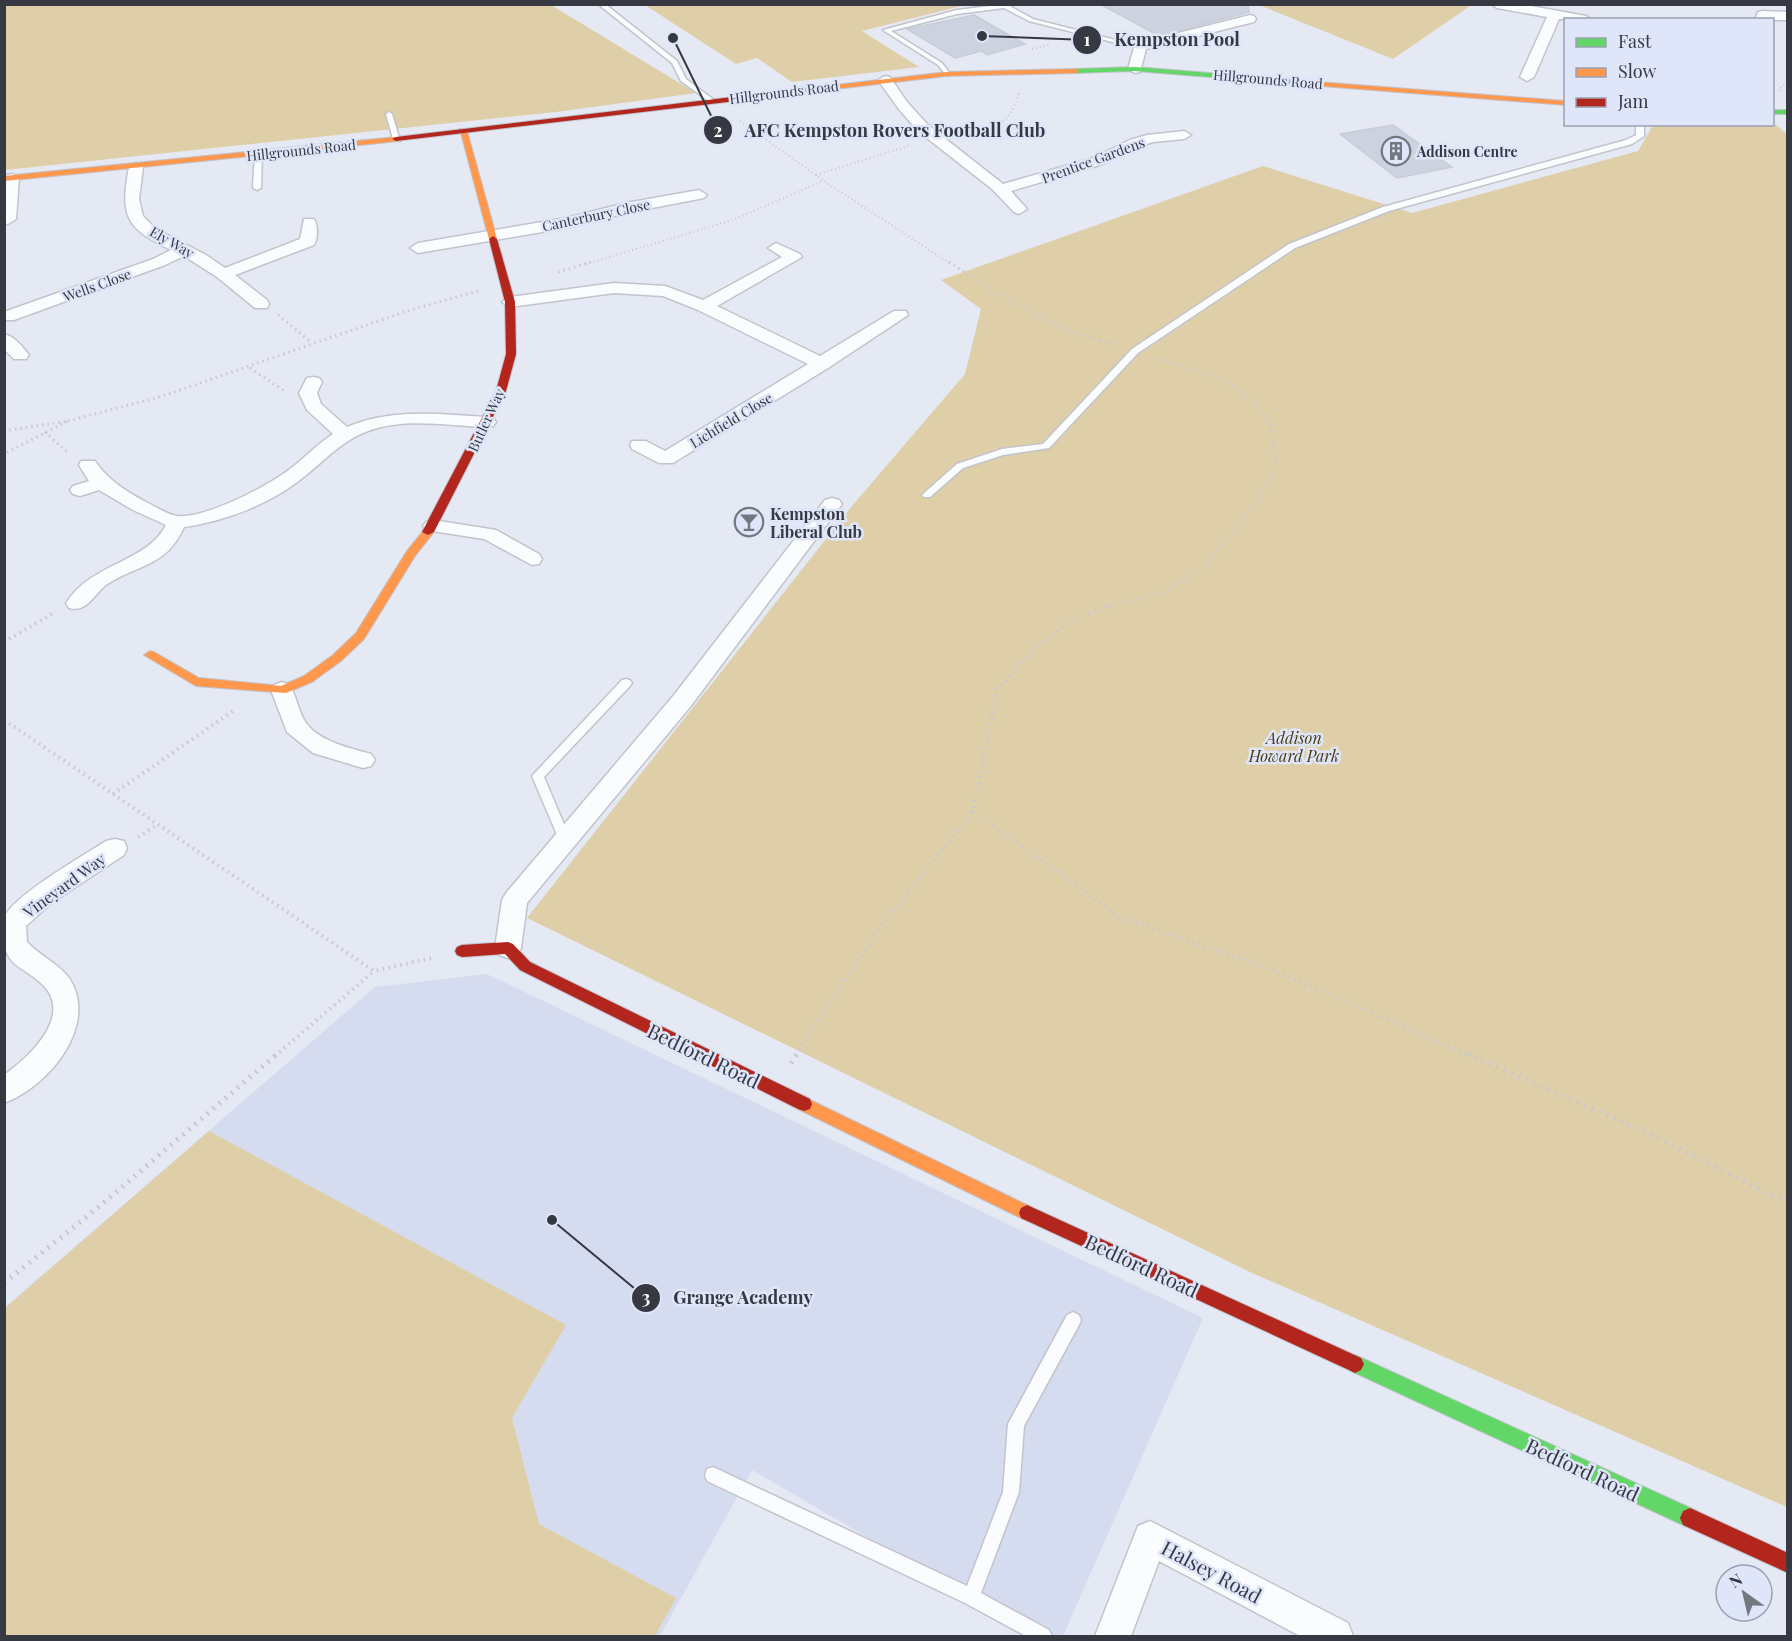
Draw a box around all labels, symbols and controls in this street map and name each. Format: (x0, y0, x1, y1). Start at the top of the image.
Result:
legend (1564, 18, 1774, 126)
callout: Kempston Pool (1072, 22, 1252, 58)
text: 1 (1084, 27, 1091, 51)
text: Kempston Pool (1114, 27, 1240, 51)
text: Fast (1618, 29, 1652, 53)
text: Slow (1618, 59, 1656, 83)
street label: Hillgrounds Road (1212, 65, 1324, 93)
street label: Hillgrounds Road (728, 76, 840, 108)
text: Jam (1617, 89, 1648, 113)
callout: AFC Kempston Rovers Football Club (703, 112, 1057, 148)
text: 2 (713, 118, 723, 142)
text: AFC Kempston Rovers Football Club (744, 118, 1045, 142)
street label: Prentice Gardens (1039, 133, 1147, 187)
street label: Hillgrounds Road (245, 135, 357, 165)
building icon: Addison Centre (1380, 135, 1412, 167)
place label: Addison Centre (1416, 142, 1518, 161)
street label: Canterbury Close (540, 194, 652, 236)
street label: Ely Way (146, 222, 198, 262)
street label: Wells Close (59, 264, 134, 306)
street label: Butler Way (463, 385, 509, 455)
street label: Lichfield Close (686, 388, 776, 452)
place label: Kempston Liberal Club (770, 503, 862, 542)
bar icon: Kempston Liberal Club (733, 506, 765, 538)
park label: Addison Howard Park (1248, 727, 1339, 766)
street label: Vineyard Way (18, 848, 109, 923)
street label: Bedford Road (643, 1016, 765, 1094)
street label: Bedford Road (1081, 1227, 1203, 1303)
callout: Grange Academy (631, 1280, 825, 1316)
text: 3 (642, 1285, 651, 1309)
text: Grange Academy (673, 1285, 813, 1309)
street label: Bedford Road (1522, 1431, 1644, 1507)
street label: Halsey Road (1157, 1533, 1267, 1609)
north arrow (1714, 1563, 1774, 1623)
text: N (1725, 1568, 1746, 1592)

